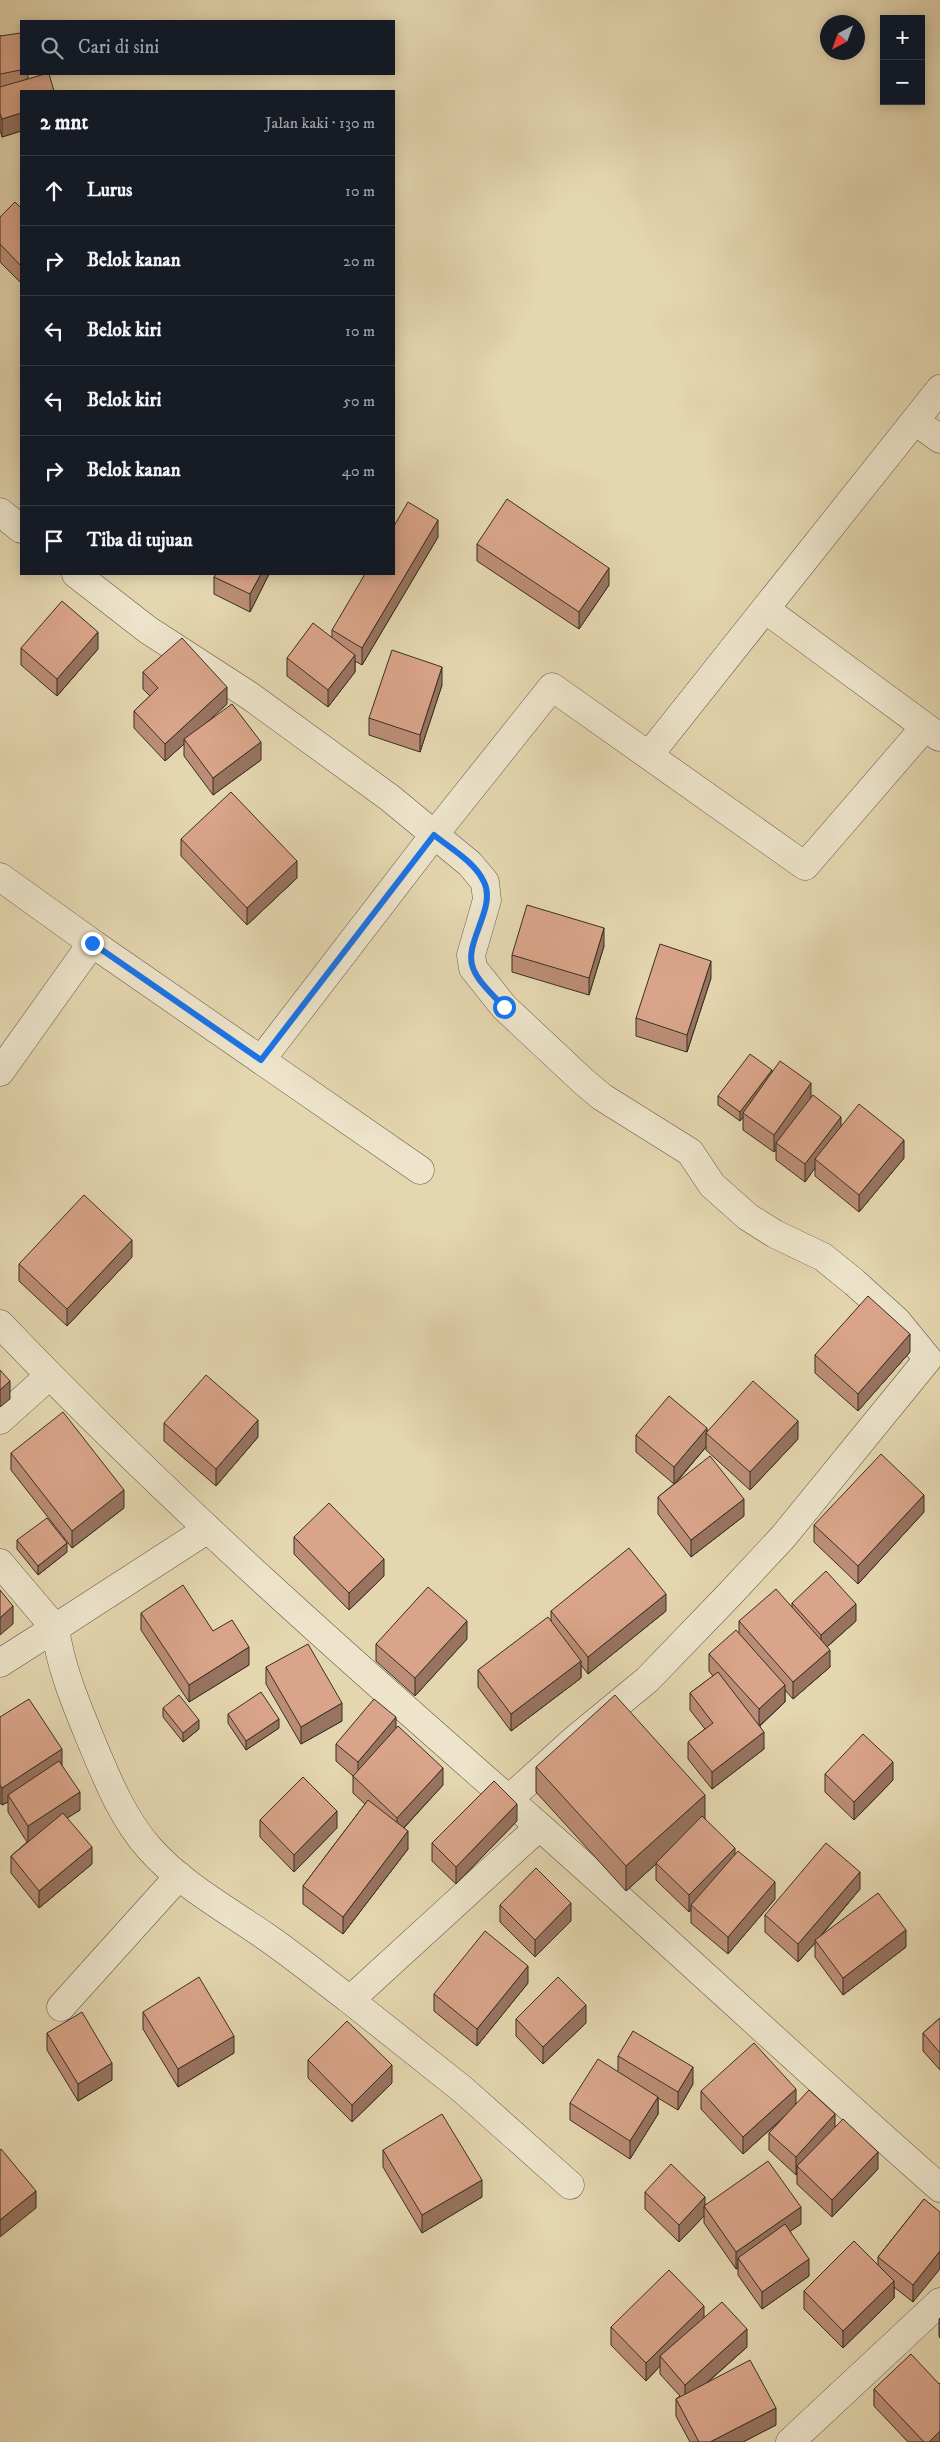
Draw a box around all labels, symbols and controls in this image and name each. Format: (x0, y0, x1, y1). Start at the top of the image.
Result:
north arrow (820, 15, 865, 60)
map controls (880, 15, 925, 105)
button: + (880, 15, 925, 60)
search box (20, 20, 395, 75)
icon: search (38, 34, 66, 62)
text: Cari di sini (78, 36, 159, 59)
button: − (880, 60, 925, 105)
text: 2 mnt (40, 110, 88, 136)
text: Jalan kaki · 130 m (265, 113, 375, 133)
icon: ahead (40, 177, 68, 205)
text: Lurus (87, 179, 132, 202)
text: 10 m (345, 181, 375, 201)
icon: right (40, 247, 68, 275)
text: Belok kanan (87, 249, 181, 272)
text: 20 m (343, 251, 375, 271)
icon: left (40, 317, 68, 345)
text: Belok kiri (87, 319, 161, 342)
text: 10 m (345, 321, 375, 341)
icon: left (40, 387, 68, 415)
text: Belok kiri (87, 389, 161, 412)
text: 50 m (343, 391, 375, 411)
icon: right (40, 457, 68, 485)
text: Belok kanan (87, 459, 181, 482)
text: 40 m (342, 461, 375, 481)
icon: arrive (40, 527, 68, 555)
text: Tiba di tujuan (87, 529, 193, 552)
route end (81, 932, 104, 955)
route start (493, 996, 516, 1019)

